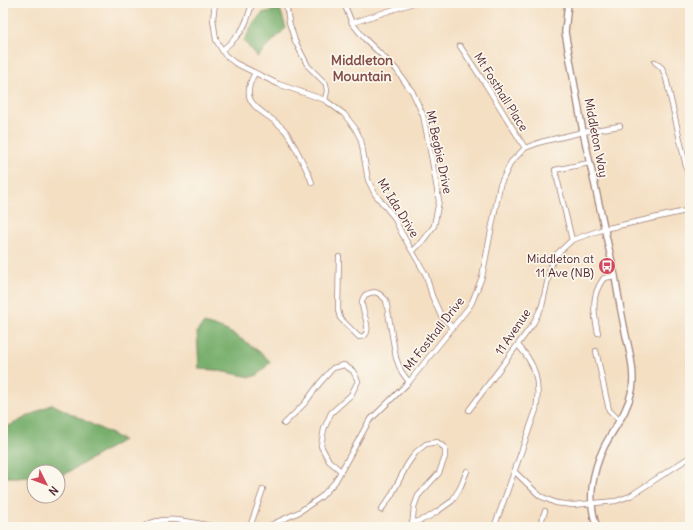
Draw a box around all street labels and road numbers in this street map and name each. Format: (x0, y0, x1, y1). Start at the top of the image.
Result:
street label: Mt Fosthall Place (471, 50, 532, 134)
street label: Middleton Way (581, 97, 612, 179)
street label: Mt Begbie Drive (423, 109, 456, 195)
street label: Mt Ida Drive (374, 175, 422, 240)
street label: Mt Fosthall Drive (400, 294, 467, 374)
street label: 11 Avenue (492, 306, 534, 358)

